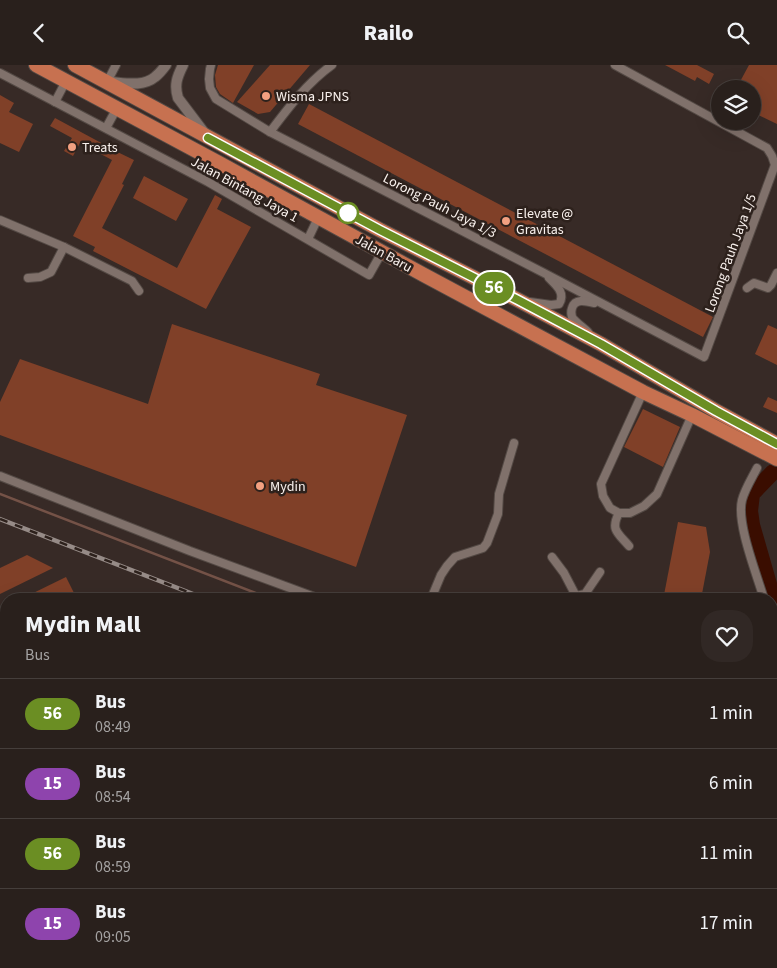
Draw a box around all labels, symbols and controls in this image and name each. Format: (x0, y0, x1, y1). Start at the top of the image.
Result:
text: Railo (363, 17, 414, 49)
icon: back (25, 19, 53, 47)
icon: search (724, 19, 752, 47)
map controls (711, 80, 761, 130)
button: layers (711, 80, 761, 130)
place label: Wisma JPNS (276, 87, 349, 107)
marker: Wisma JPNS (260, 90, 272, 102)
place label: Treats (82, 138, 118, 158)
marker: Treats (66, 141, 78, 153)
street label: Jalan Bintang Jaya 1 (187, 152, 302, 228)
street label: Lorong Pauh Jaya 1/3 (379, 169, 500, 243)
street label: Lorong Pauh Jaya 1/5 (700, 191, 762, 316)
unlabelled marker (337, 202, 359, 224)
place label: Elevate @ Gravitas (516, 204, 573, 240)
marker: Elevate @ Gravitas (500, 215, 512, 227)
street label: Jalan Baru (351, 230, 416, 278)
line badge: 56 (472, 272, 516, 304)
text: 56 (484, 275, 504, 300)
place label: Mydin (270, 477, 306, 497)
marker: Mydin (254, 480, 266, 492)
text: Mydin Mall (25, 607, 141, 642)
button: heart (701, 610, 753, 662)
text: Bus (25, 644, 50, 666)
text: Bus (95, 689, 126, 716)
text: 1 min (709, 700, 753, 727)
text: 56 (43, 701, 62, 726)
text: 08:49 (95, 716, 131, 738)
text: Bus (95, 759, 126, 786)
text: 6 min (709, 770, 753, 797)
text: 15 (43, 771, 62, 796)
text: 08:54 (95, 786, 131, 808)
text: Bus (95, 829, 126, 856)
text: 11 min (699, 840, 753, 867)
text: 56 (43, 841, 62, 866)
text: 08:59 (95, 856, 131, 878)
text: Bus (95, 899, 126, 926)
text: 17 min (699, 910, 753, 937)
text: 15 (43, 911, 62, 936)
text: 09:05 (95, 926, 131, 948)

